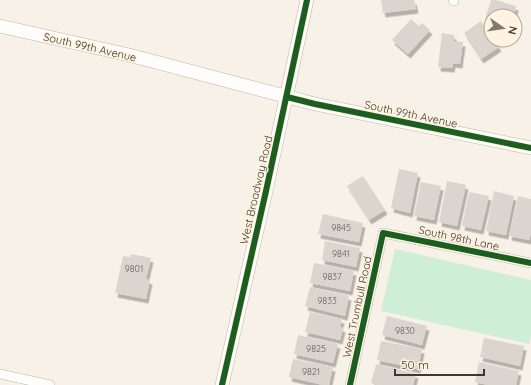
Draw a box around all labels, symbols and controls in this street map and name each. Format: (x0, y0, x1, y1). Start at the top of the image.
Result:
north arrow (483, 8, 523, 48)
text: N (505, 25, 520, 36)
street label: South 99th Avenue (42, 29, 138, 65)
street label: South 99th Avenue (363, 97, 459, 131)
street label: West Broadway Road (237, 134, 275, 246)
house number: 9845 (331, 222, 351, 233)
street label: South 98th Lane (417, 223, 501, 253)
house number: 9841 (332, 248, 350, 259)
street label: West Trumbull Road (339, 255, 375, 359)
house number: 9801 (125, 263, 143, 274)
house number: 9837 (322, 271, 342, 282)
house number: 9833 (317, 295, 337, 306)
house number: 9830 (395, 325, 415, 336)
house number: 9825 (306, 343, 326, 354)
scale bar (395, 351, 484, 377)
text: 50 m (401, 357, 429, 372)
house number: 9821 (302, 366, 320, 377)

